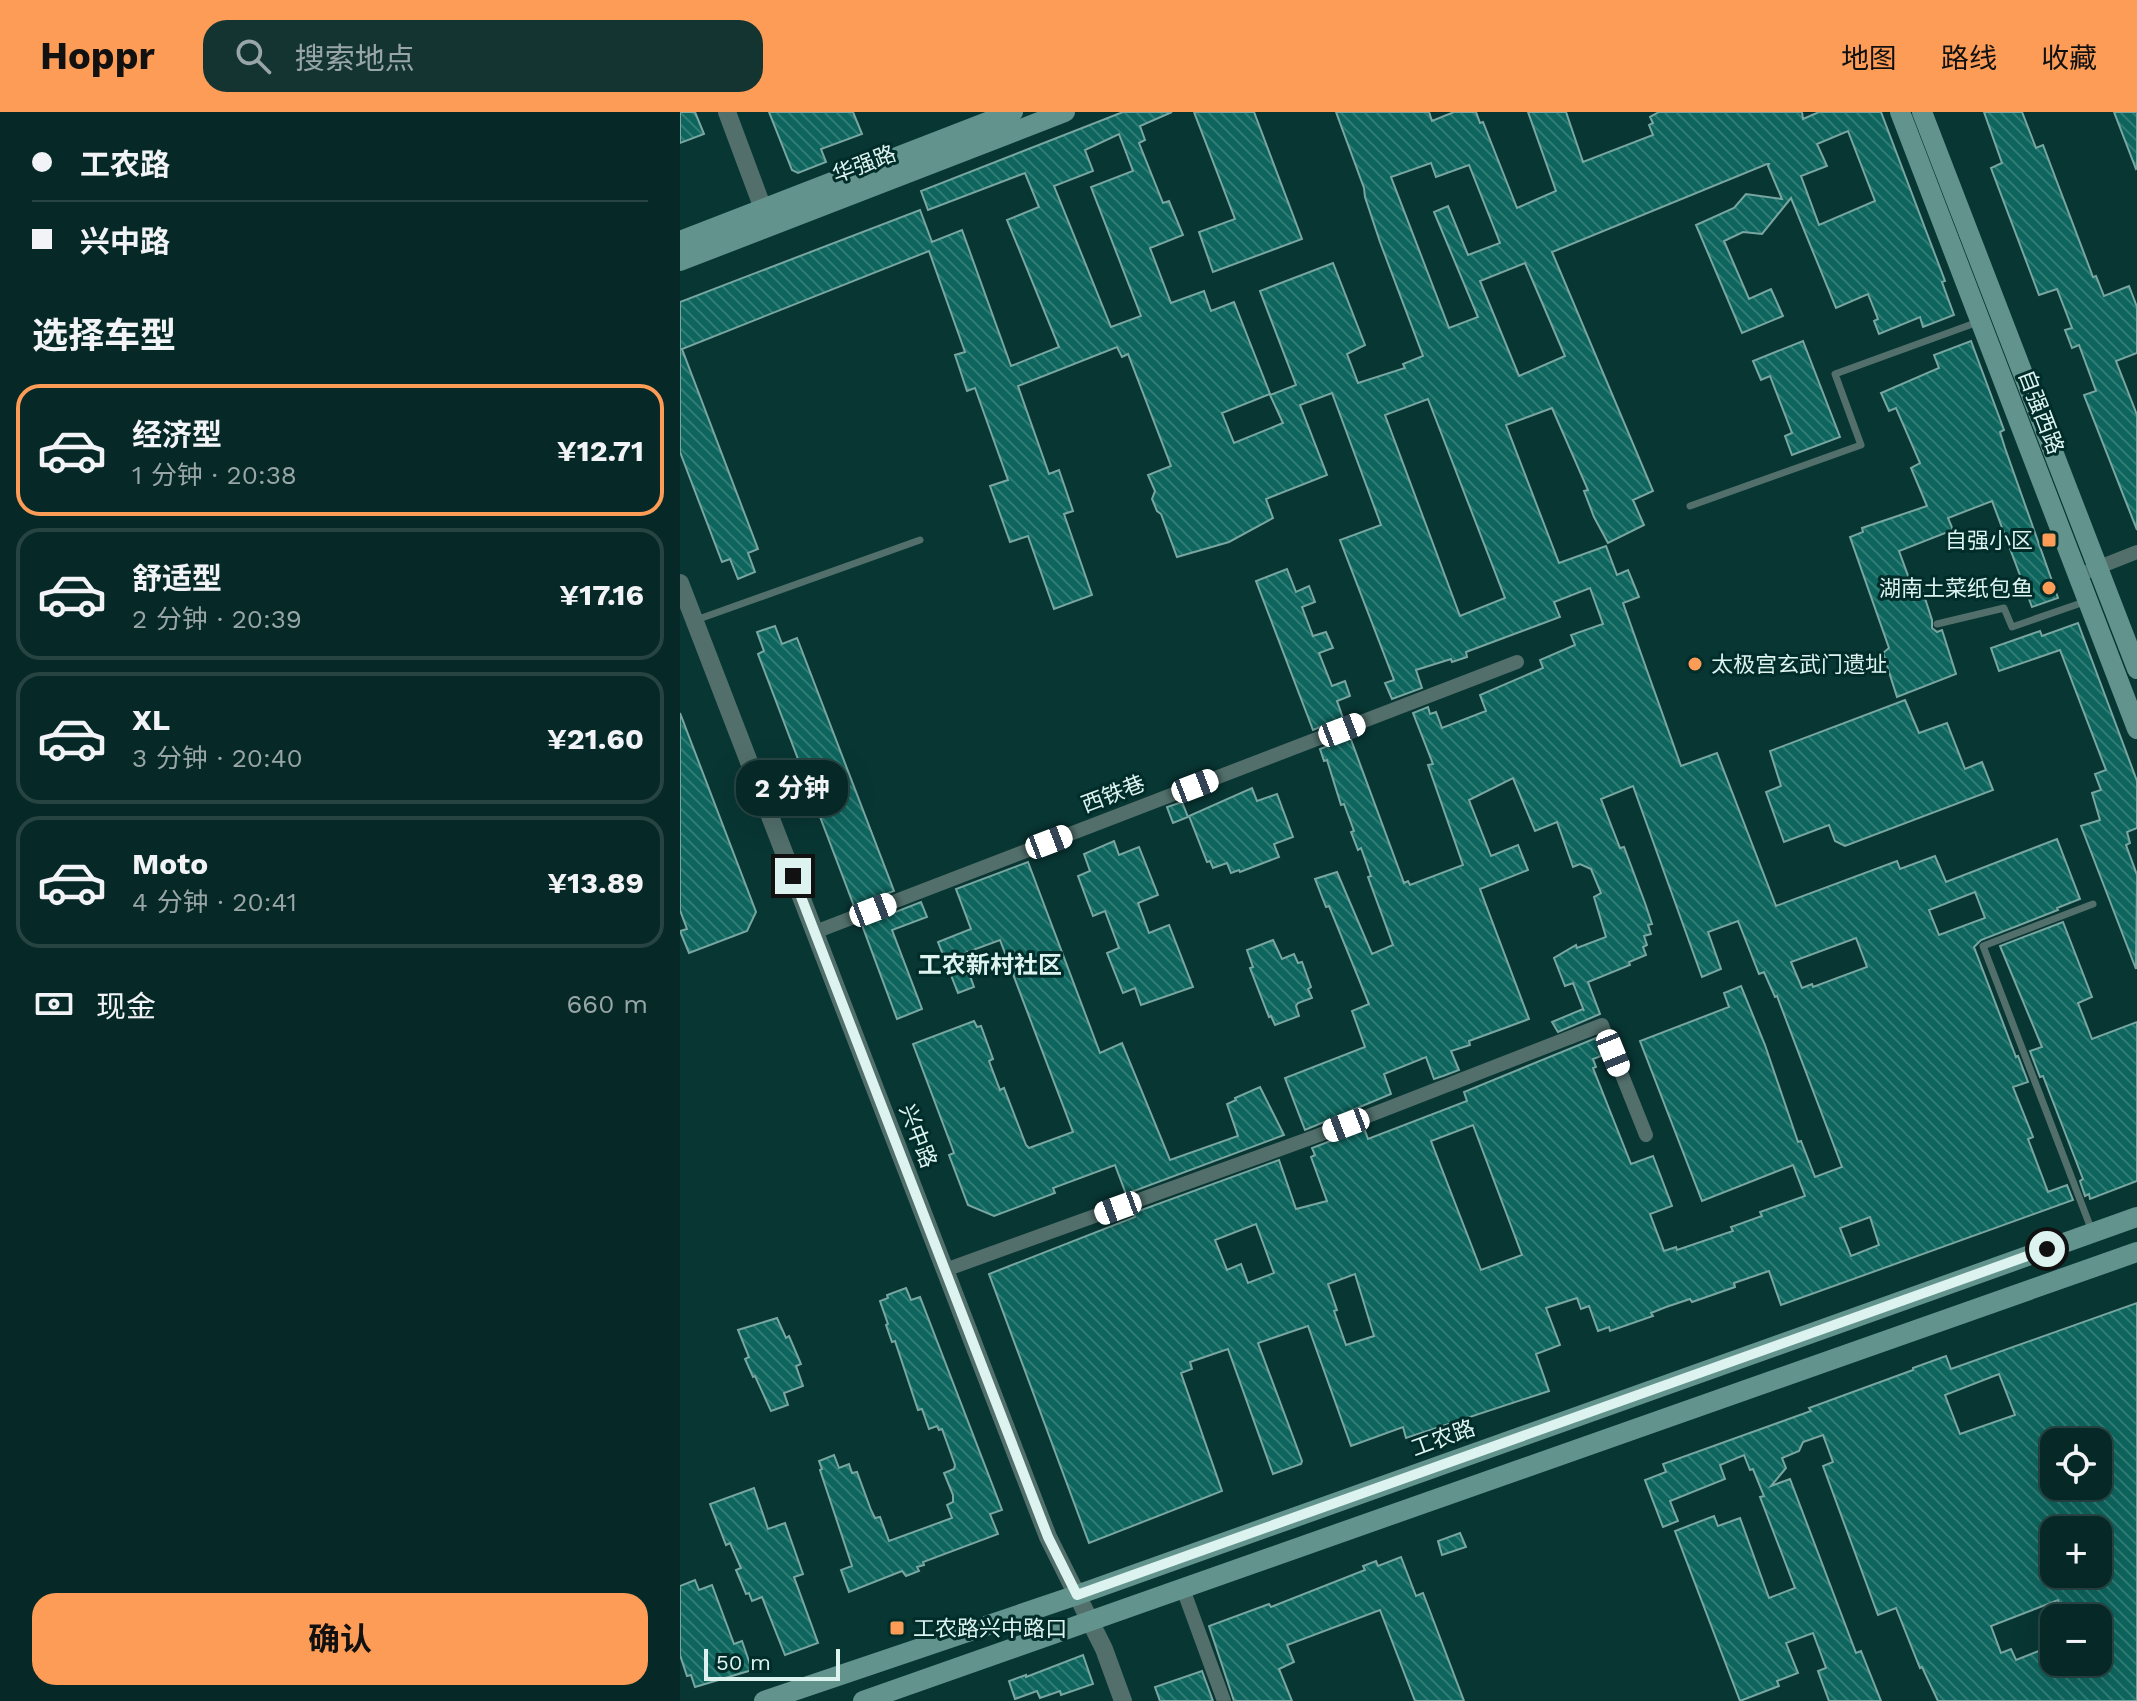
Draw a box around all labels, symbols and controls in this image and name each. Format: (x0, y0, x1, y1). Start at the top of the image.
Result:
search box (203, 20, 763, 92)
text: Hoppr (40, 34, 155, 78)
icon: search (231, 34, 275, 78)
text: 搜索地点 (295, 41, 415, 76)
text: 地图 (1841, 42, 1897, 75)
text: 路线 (1941, 42, 1997, 75)
text: 收藏 (2041, 42, 2097, 75)
street label: 华强路 (829, 141, 899, 187)
text: 工农路 (80, 147, 170, 182)
text: 兴中路 (80, 224, 170, 259)
text: 选择车型 (32, 315, 176, 357)
street label: 自强西路 (2014, 366, 2068, 458)
icon: car (36, 414, 108, 486)
text: 经济型 (132, 417, 222, 452)
text: ¥12.71 (557, 433, 644, 468)
text: 1 分钟 · 20:38 (132, 460, 297, 490)
place label: 自强小区 (1945, 528, 2033, 553)
marker: 自强小区 (2040, 531, 2058, 549)
icon: car (36, 558, 108, 630)
text: 舒适型 (132, 561, 222, 596)
place label: 湖南土菜纸包鱼 (1879, 576, 2033, 601)
text: ¥17.16 (559, 577, 644, 612)
marker: 湖南土菜纸包鱼 (2040, 579, 2058, 597)
text: 2 分钟 · 20:39 (132, 604, 302, 634)
place label: 太极宫玄武门遗址 (1711, 652, 1887, 677)
marker: 太极宫玄武门遗址 (1686, 655, 1704, 673)
icon: car (36, 702, 108, 774)
text: XL (132, 702, 170, 737)
car (1315, 710, 1369, 750)
text: ¥21.60 (547, 721, 644, 756)
text: 3 分钟 · 20:40 (132, 743, 303, 773)
callout: 2 分钟 (737, 760, 849, 816)
car (1168, 766, 1222, 806)
street label: 西铁巷 (1078, 771, 1148, 817)
text: 2 分钟 (755, 773, 829, 803)
car (1022, 822, 1076, 862)
icon: car (36, 846, 108, 918)
text: Moto (132, 846, 208, 881)
route end (775, 858, 811, 894)
text: ¥13.89 (547, 865, 644, 900)
text: 4 分钟 · 20:41 (132, 887, 297, 917)
car (846, 890, 900, 930)
district label: 工农新村社区 (918, 951, 1062, 979)
icon: cash (32, 982, 76, 1026)
text: 现金 (96, 989, 156, 1024)
text: 660 m (567, 989, 648, 1019)
car (1593, 1026, 1633, 1080)
street label: 兴中路 (895, 1101, 941, 1171)
car (1319, 1105, 1373, 1145)
car (1091, 1189, 1145, 1227)
route start (2029, 1231, 2065, 1267)
street label: 工农路 (1408, 1415, 1478, 1461)
map controls (2040, 1428, 2112, 1676)
button: locate (2040, 1428, 2112, 1500)
button: + (2040, 1516, 2112, 1588)
button: 确认 (32, 1593, 648, 1685)
button: − (2040, 1604, 2112, 1676)
place label: 工农路兴中路口 (913, 1616, 1067, 1641)
marker: 工农路兴中路口 (888, 1619, 906, 1637)
scale bar (704, 1645, 840, 1681)
text: 50 m (716, 1650, 771, 1675)

